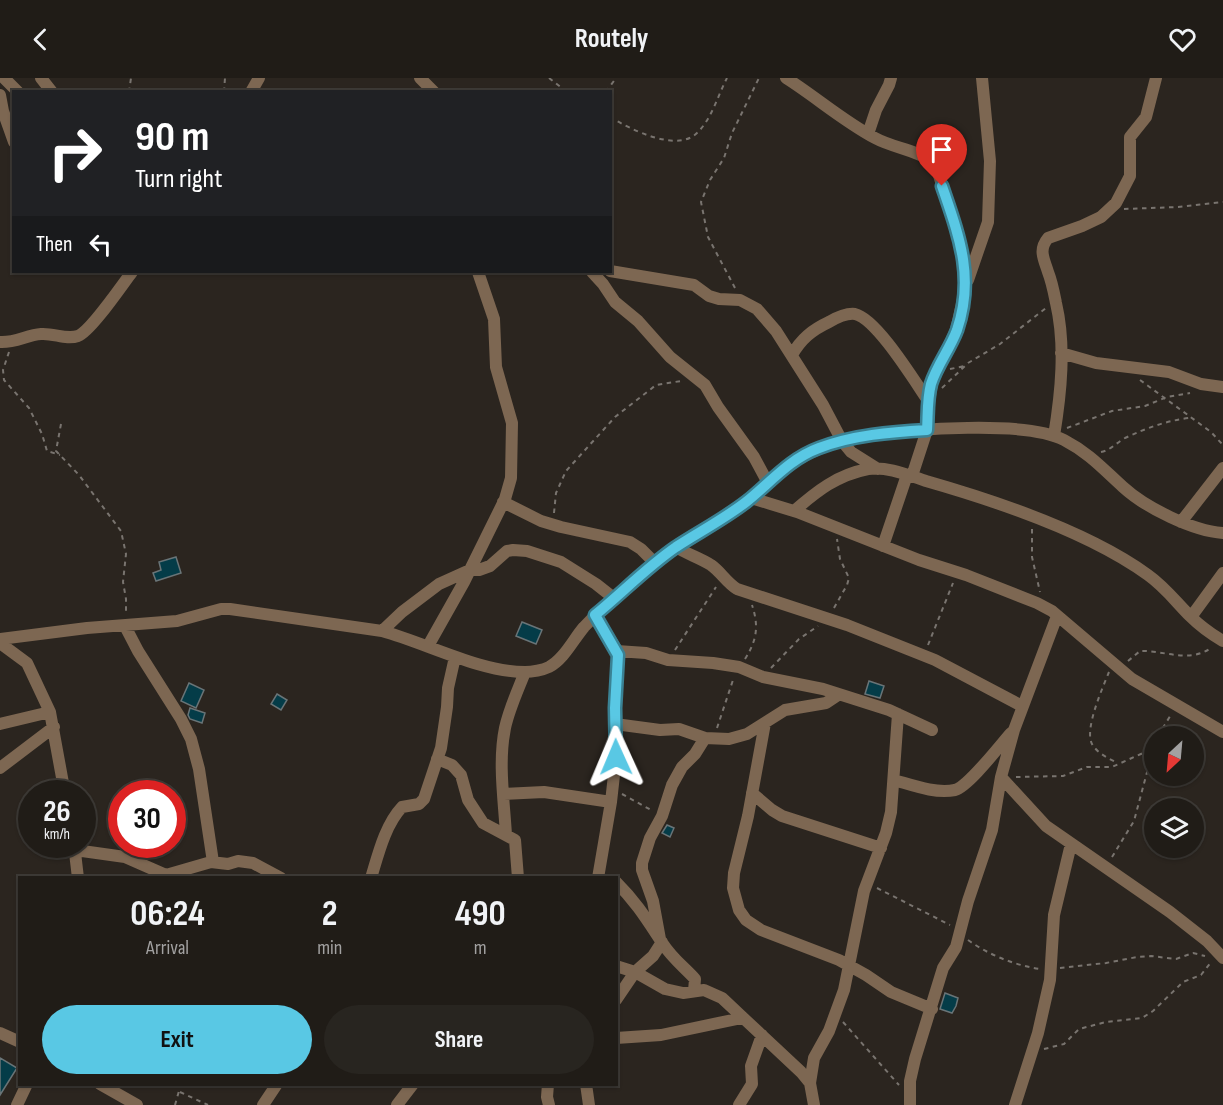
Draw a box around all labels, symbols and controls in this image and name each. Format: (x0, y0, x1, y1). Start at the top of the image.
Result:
icon: back (24, 23, 57, 56)
text: Routely (575, 23, 648, 55)
icon: heart (1166, 23, 1199, 56)
text: 90 m (135, 112, 209, 163)
icon: right (36, 114, 114, 192)
pin (916, 124, 967, 186)
icon: arrive (925, 133, 958, 166)
text: Turn right (135, 163, 222, 195)
icon: left (84, 228, 117, 261)
text: Then (36, 231, 72, 258)
position arrow (584, 725, 648, 789)
north arrow (1144, 726, 1204, 786)
map controls (1144, 726, 1204, 858)
speed limit sign: 30 (108, 780, 186, 858)
text: 26 (43, 794, 71, 830)
button: layers (1144, 798, 1204, 858)
text: km/h (44, 825, 70, 844)
text: 06:24 (130, 893, 205, 936)
text: 2 (322, 893, 338, 936)
text: 490 (455, 893, 506, 936)
text: Arrival (146, 936, 189, 960)
text: min (317, 936, 342, 960)
text: m (474, 936, 487, 960)
button: Exit (42, 1005, 312, 1074)
button: Share (324, 1005, 594, 1074)

